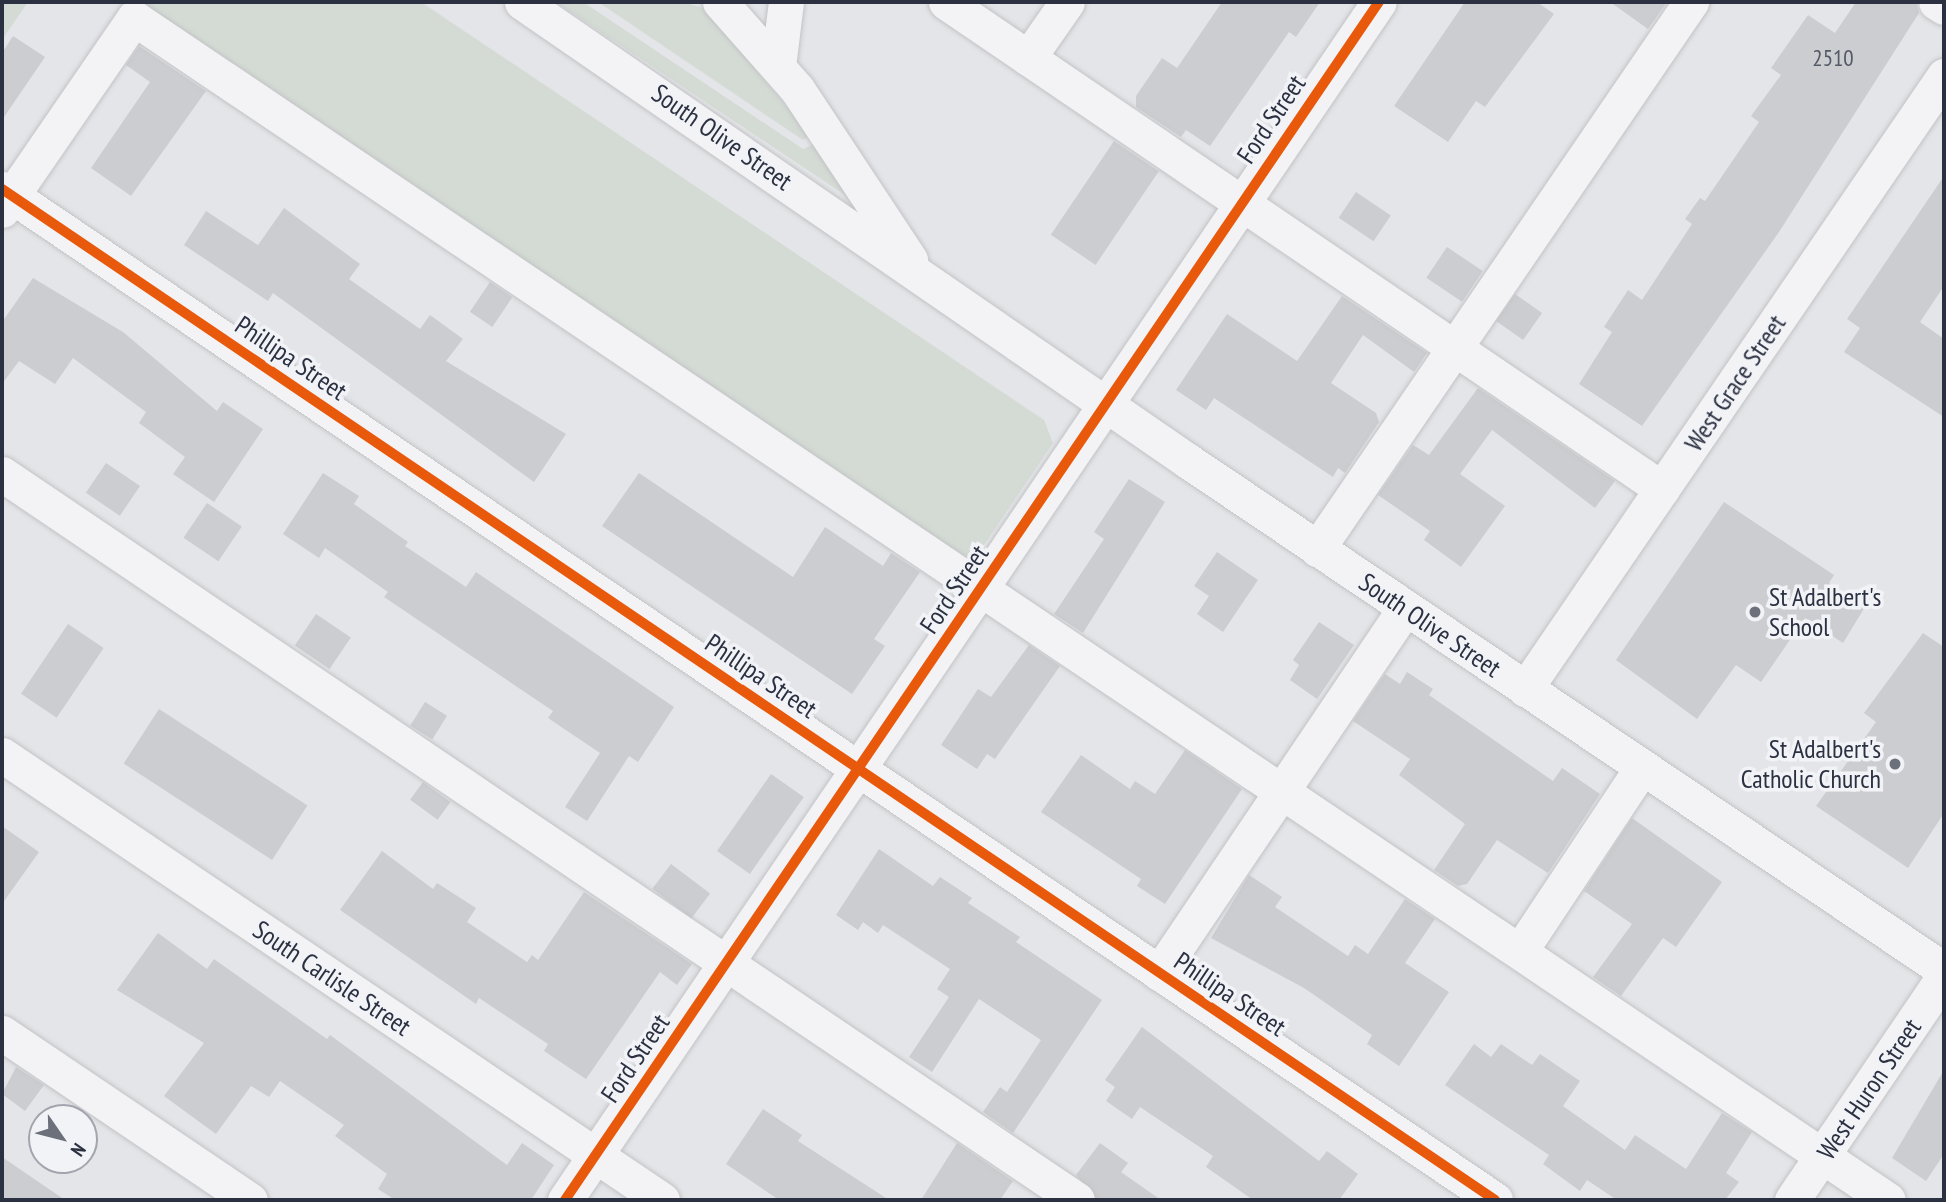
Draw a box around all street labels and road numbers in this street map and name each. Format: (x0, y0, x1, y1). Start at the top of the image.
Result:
street label: Ford Street (1230, 69, 1312, 169)
street label: South Olive Street (646, 77, 798, 197)
street label: Phillipa Street (229, 309, 353, 407)
street label: West Grace Street (1678, 309, 1792, 457)
street label: Ford Street (913, 539, 995, 639)
street label: South Olive Street (1353, 566, 1507, 684)
street label: Phillipa Street (699, 627, 823, 725)
street label: South Carlisle Street (247, 914, 417, 1042)
street label: Phillipa Street (1168, 945, 1292, 1043)
street label: Ford Street (594, 1008, 676, 1108)
street label: West Huron Street (1810, 1013, 1928, 1165)

